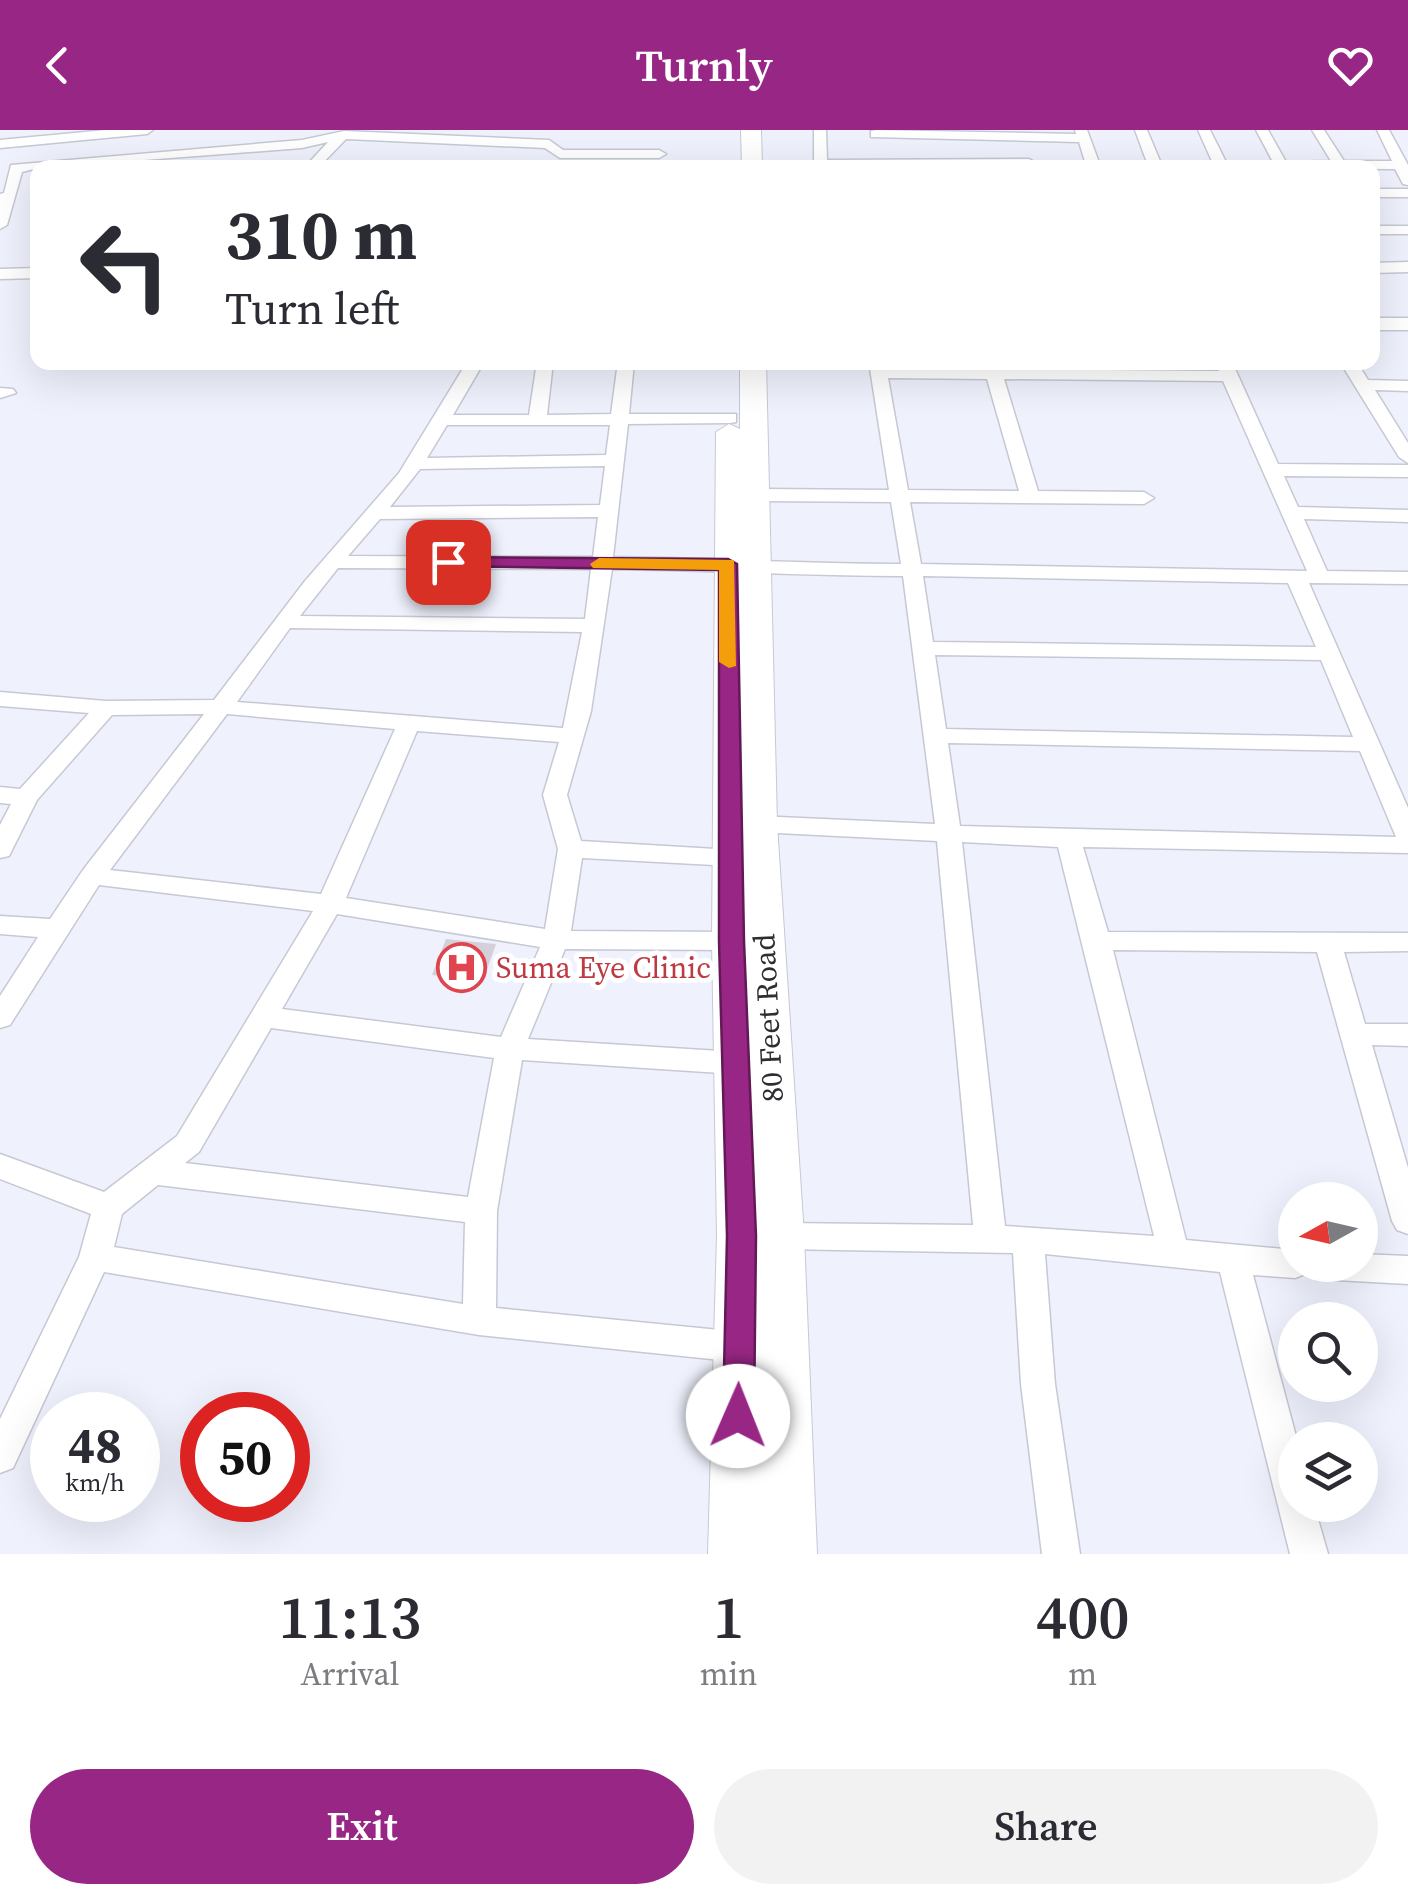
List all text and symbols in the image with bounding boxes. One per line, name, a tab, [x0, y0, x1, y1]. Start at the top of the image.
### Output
text: Turnly	[635, 34, 773, 96]
icon: back	[30, 38, 85, 93]
icon: heart	[1323, 38, 1378, 93]
text: 310 m	[225, 186, 417, 282]
icon: left	[60, 200, 190, 330]
text: Turn left	[225, 277, 399, 339]
pin	[406, 520, 491, 605]
icon: arrive	[421, 535, 476, 590]
street label: 80 Feet Road	[743, 933, 793, 1103]
hospital icon: Suma Eye Clinic	[435, 941, 487, 993]
place label: Suma Eye Clinic	[496, 947, 711, 988]
north arrow	[1278, 1182, 1378, 1282]
map controls	[1278, 1182, 1378, 1522]
button: search	[1278, 1302, 1378, 1402]
position arrow	[686, 1364, 790, 1468]
speed limit sign: 50	[180, 1392, 310, 1522]
text: 48	[68, 1410, 122, 1479]
button: layers	[1278, 1422, 1378, 1522]
text: km/h	[65, 1465, 125, 1499]
text: 11:13	[278, 1576, 421, 1658]
text: 1	[713, 1576, 744, 1658]
text: 400	[1036, 1576, 1130, 1658]
text: Arrival	[300, 1652, 399, 1696]
text: min	[700, 1652, 757, 1696]
text: m	[1068, 1652, 1097, 1696]
button: Exit	[30, 1769, 694, 1884]
button: Share	[714, 1769, 1378, 1884]

